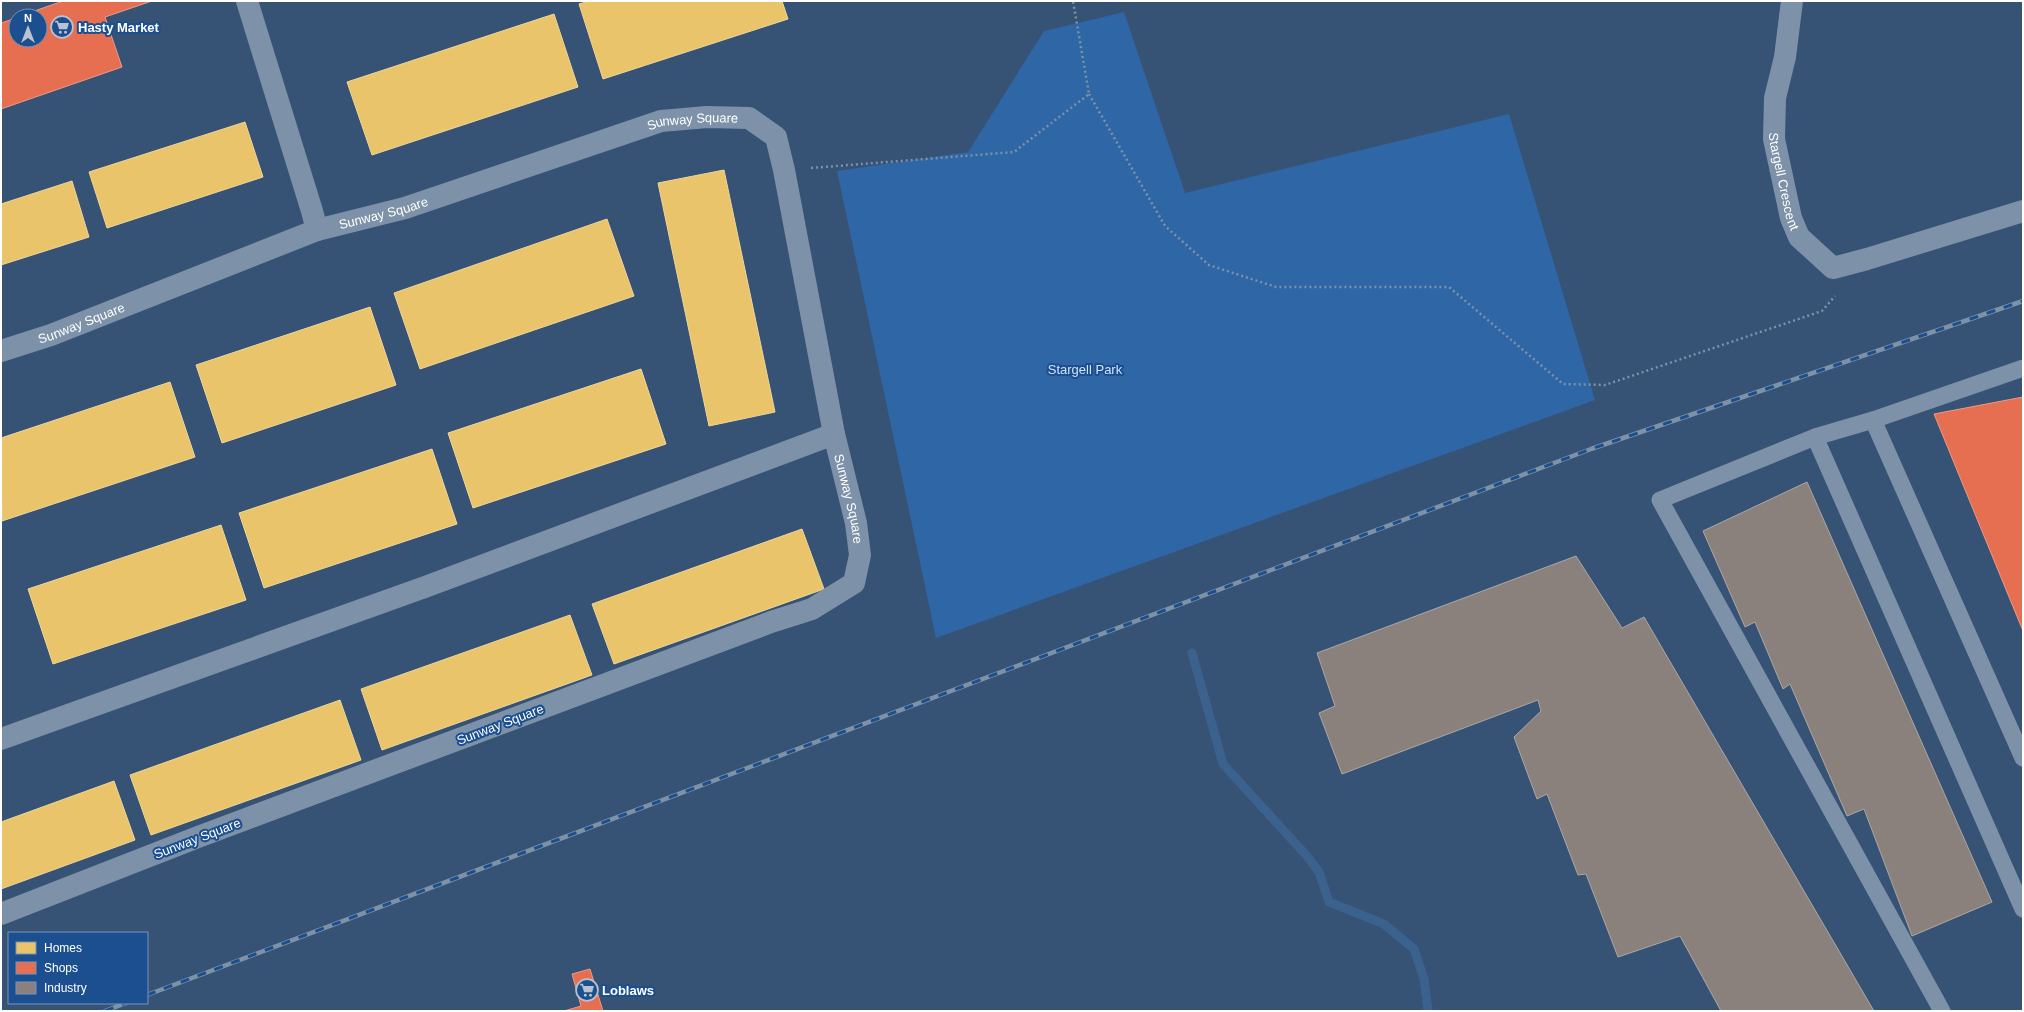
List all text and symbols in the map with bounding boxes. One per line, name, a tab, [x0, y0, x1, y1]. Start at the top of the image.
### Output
north arrow	[8, 8, 48, 48]
text: N	[24, 12, 32, 24]
supermarket icon: Hasty Market	[49, 14, 75, 40]
place label: Hasty Market	[78, 20, 160, 35]
street label: Sunway Square	[645, 110, 738, 133]
street label: Stargell Crescent	[1766, 132, 1802, 233]
street label: Sunway Square	[337, 194, 430, 232]
street label: Sunway Square	[36, 300, 127, 347]
park label: Stargell Park	[1048, 362, 1123, 377]
street label: Sunway Square	[831, 452, 866, 545]
street label: Sunway Square	[455, 701, 546, 748]
street label: Sunway Square	[152, 815, 243, 862]
legend	[8, 932, 148, 1004]
text: Homes	[44, 941, 82, 955]
text: Shops	[44, 961, 78, 975]
supermarket icon: Loblaws	[574, 977, 600, 1003]
text: Industry	[44, 981, 87, 995]
place label: Loblaws	[602, 983, 654, 998]

